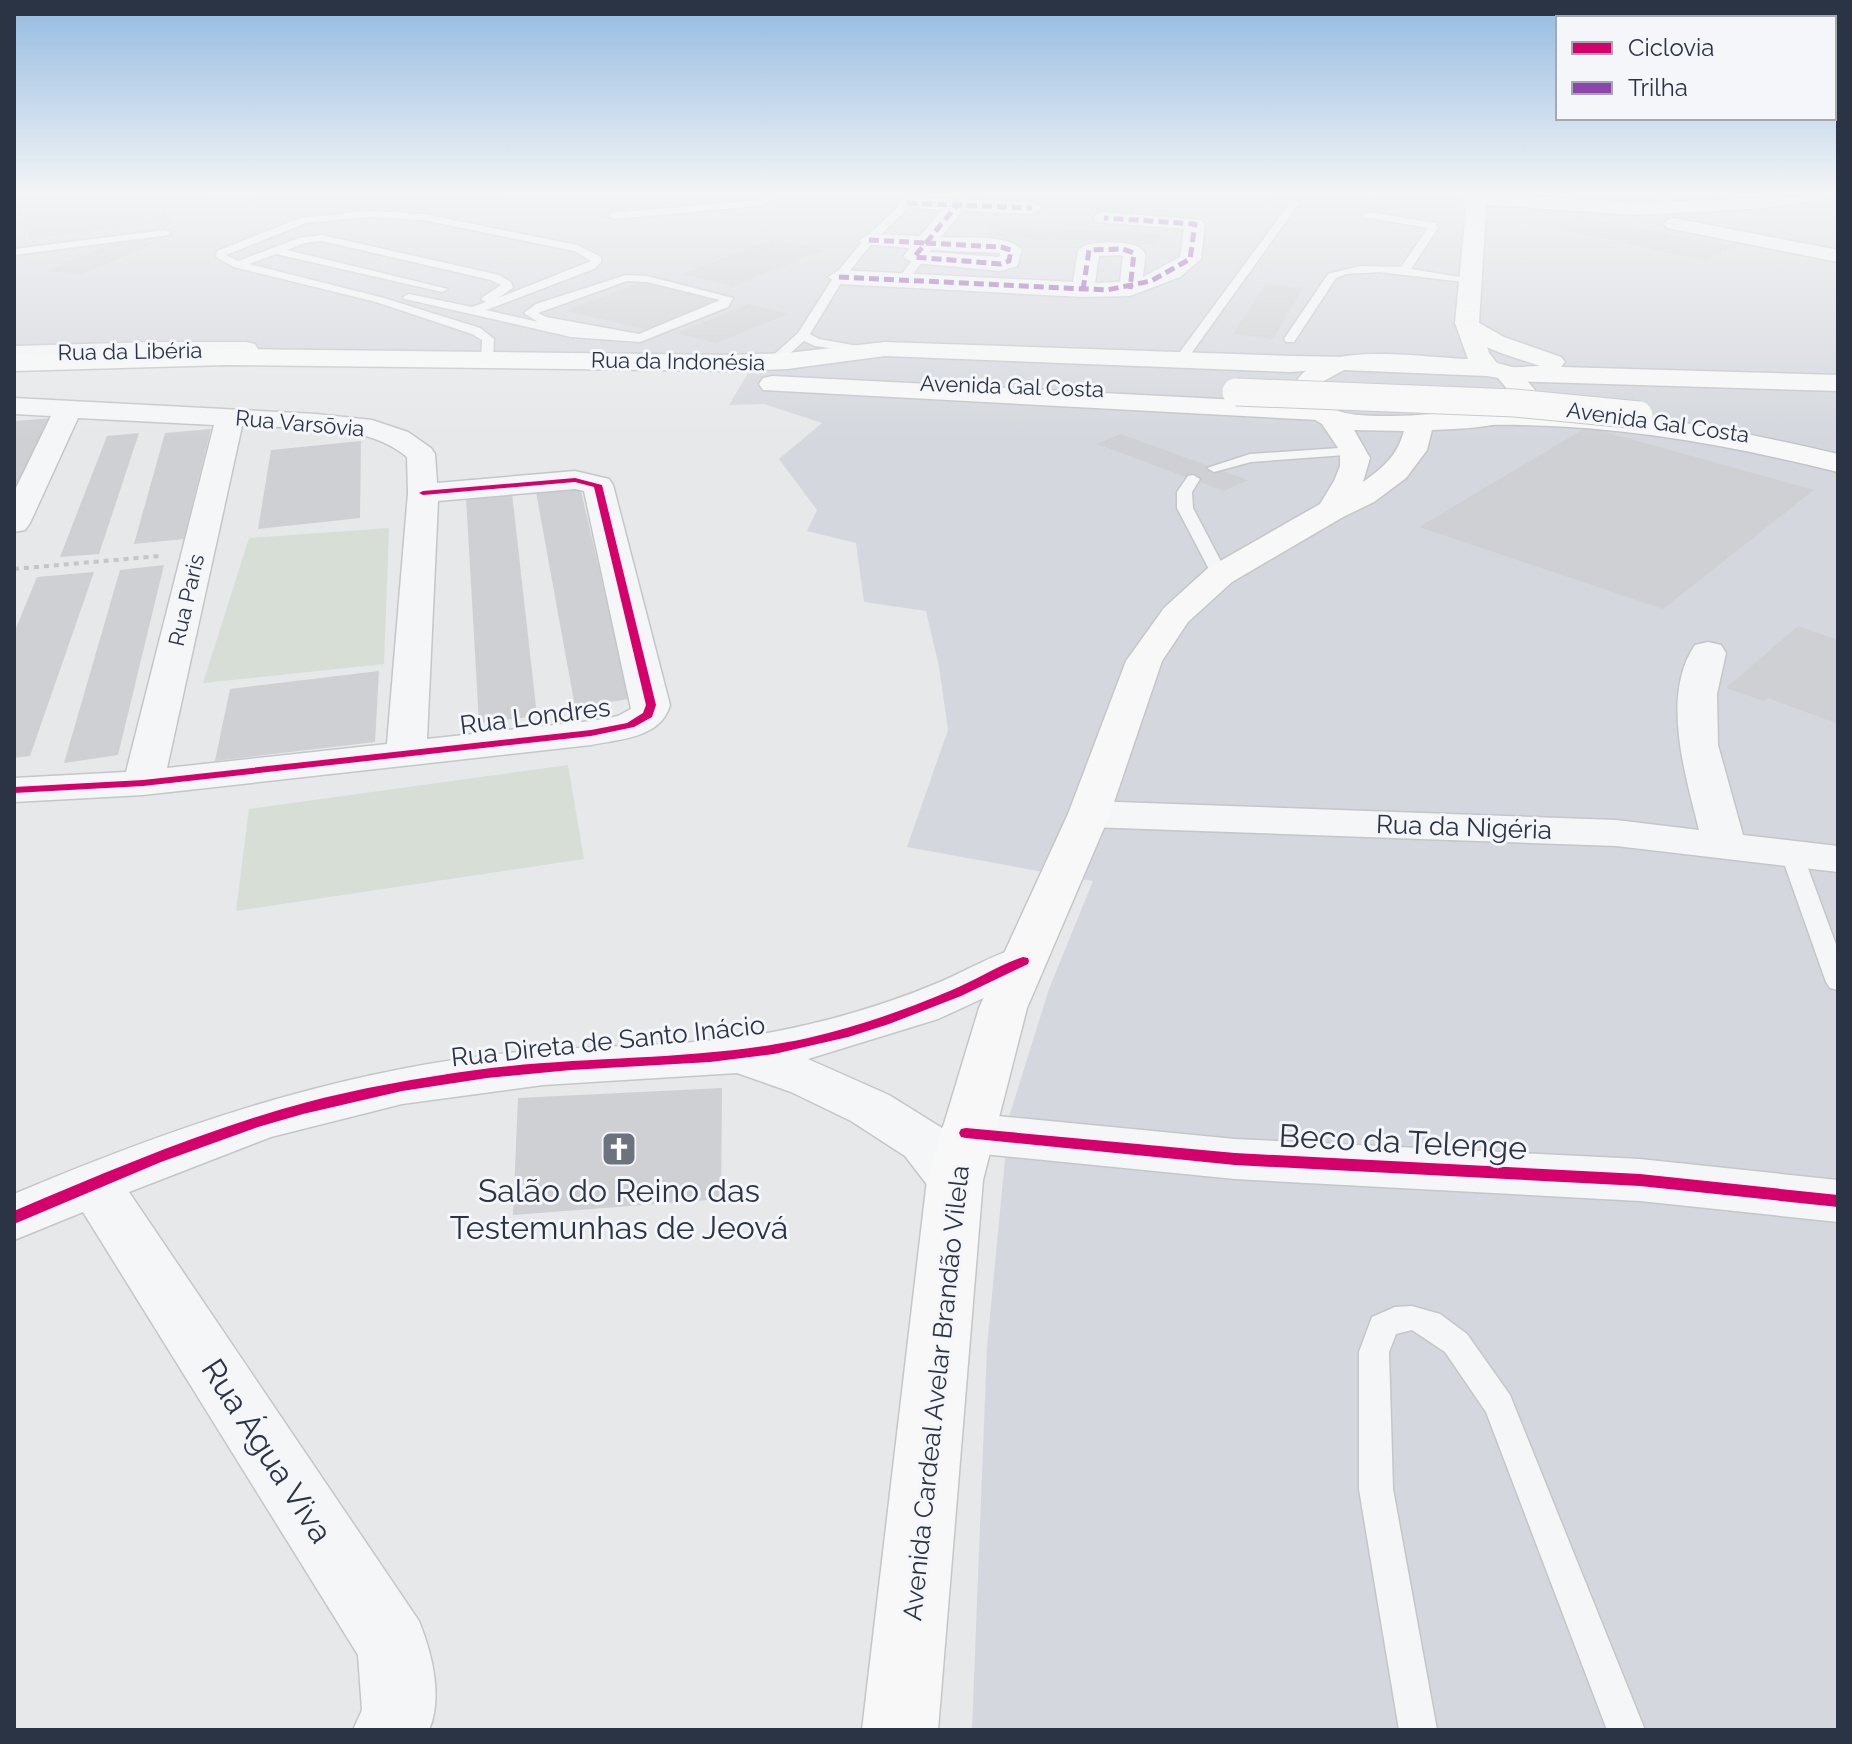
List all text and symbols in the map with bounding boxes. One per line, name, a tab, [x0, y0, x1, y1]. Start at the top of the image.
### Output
legend	[1556, 16, 1836, 120]
text: Ciclovia	[1628, 33, 1714, 62]
text: Trilha	[1628, 73, 1688, 102]
street label: Rua da Libéria	[57, 337, 203, 365]
street label: Rua da Indonésia	[591, 346, 765, 376]
street label: Avenida Gal Costa	[920, 370, 1104, 402]
street label: Avenida Gal Costa	[1565, 396, 1751, 448]
street label: Rua Varsōvia	[234, 404, 366, 442]
street label: Rua Paris	[163, 551, 209, 649]
street label: Rua Londres	[458, 692, 612, 740]
street label: Rua da Nigéria	[1376, 809, 1552, 845]
street label: Rua Direta de Santo Inácio	[450, 1010, 766, 1072]
street label: Beco da Telenge	[1278, 1117, 1528, 1166]
church icon: Salão do Reino das Testemunhas de Jeová	[600, 1130, 638, 1168]
street label: Avenida Cardeal Avelar Brandão Vilela	[897, 1164, 975, 1622]
place label: Salão do Reino das Testemunhas de Jeová	[450, 1172, 788, 1246]
street label: Rua Água Viva	[194, 1352, 341, 1549]

